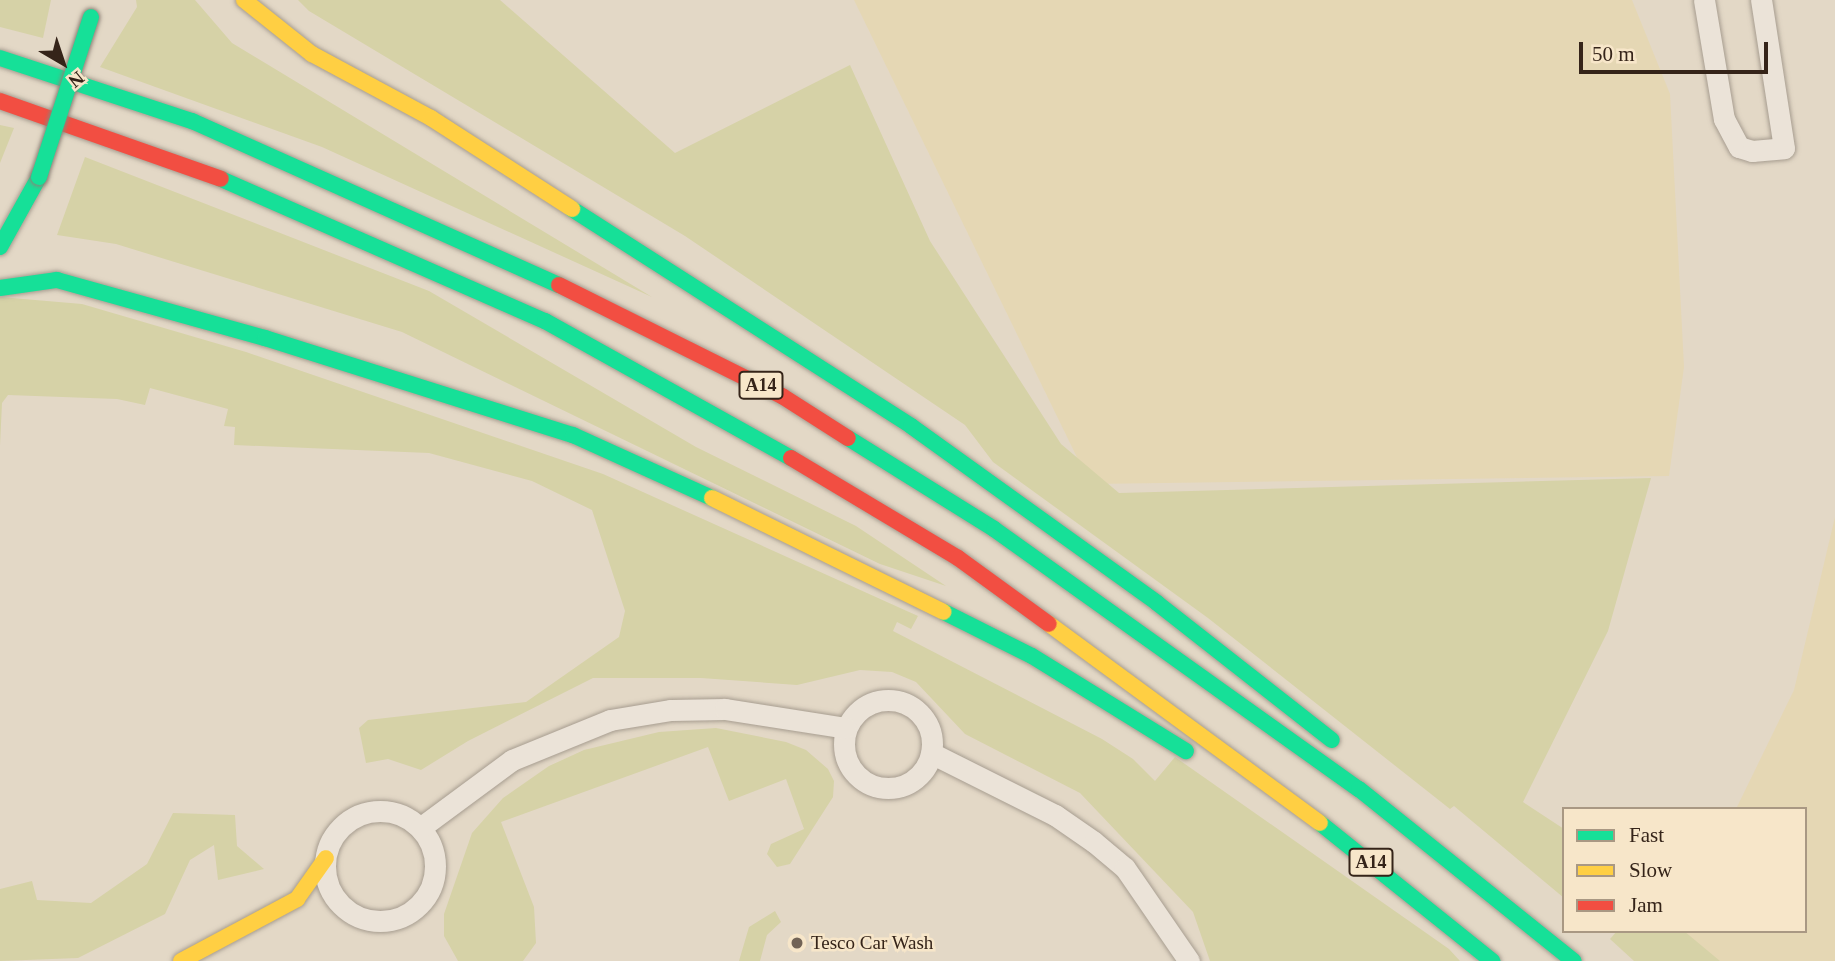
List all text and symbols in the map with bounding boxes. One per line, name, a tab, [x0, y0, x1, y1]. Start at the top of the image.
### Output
north arrow	[28, 28, 98, 98]
scale bar	[1583, 28, 1772, 72]
text: 50 m	[1592, 42, 1635, 66]
text: N	[65, 67, 88, 92]
road number: A14	[738, 370, 784, 400]
legend	[1562, 807, 1807, 933]
text: Fast	[1629, 823, 1664, 847]
road number: A14	[1348, 848, 1394, 876]
text: Slow	[1629, 858, 1672, 882]
text: Jam	[1629, 893, 1663, 917]
place label: Tesco Car Wash	[811, 932, 934, 954]
marker: Tesco Car Wash	[789, 935, 805, 951]

